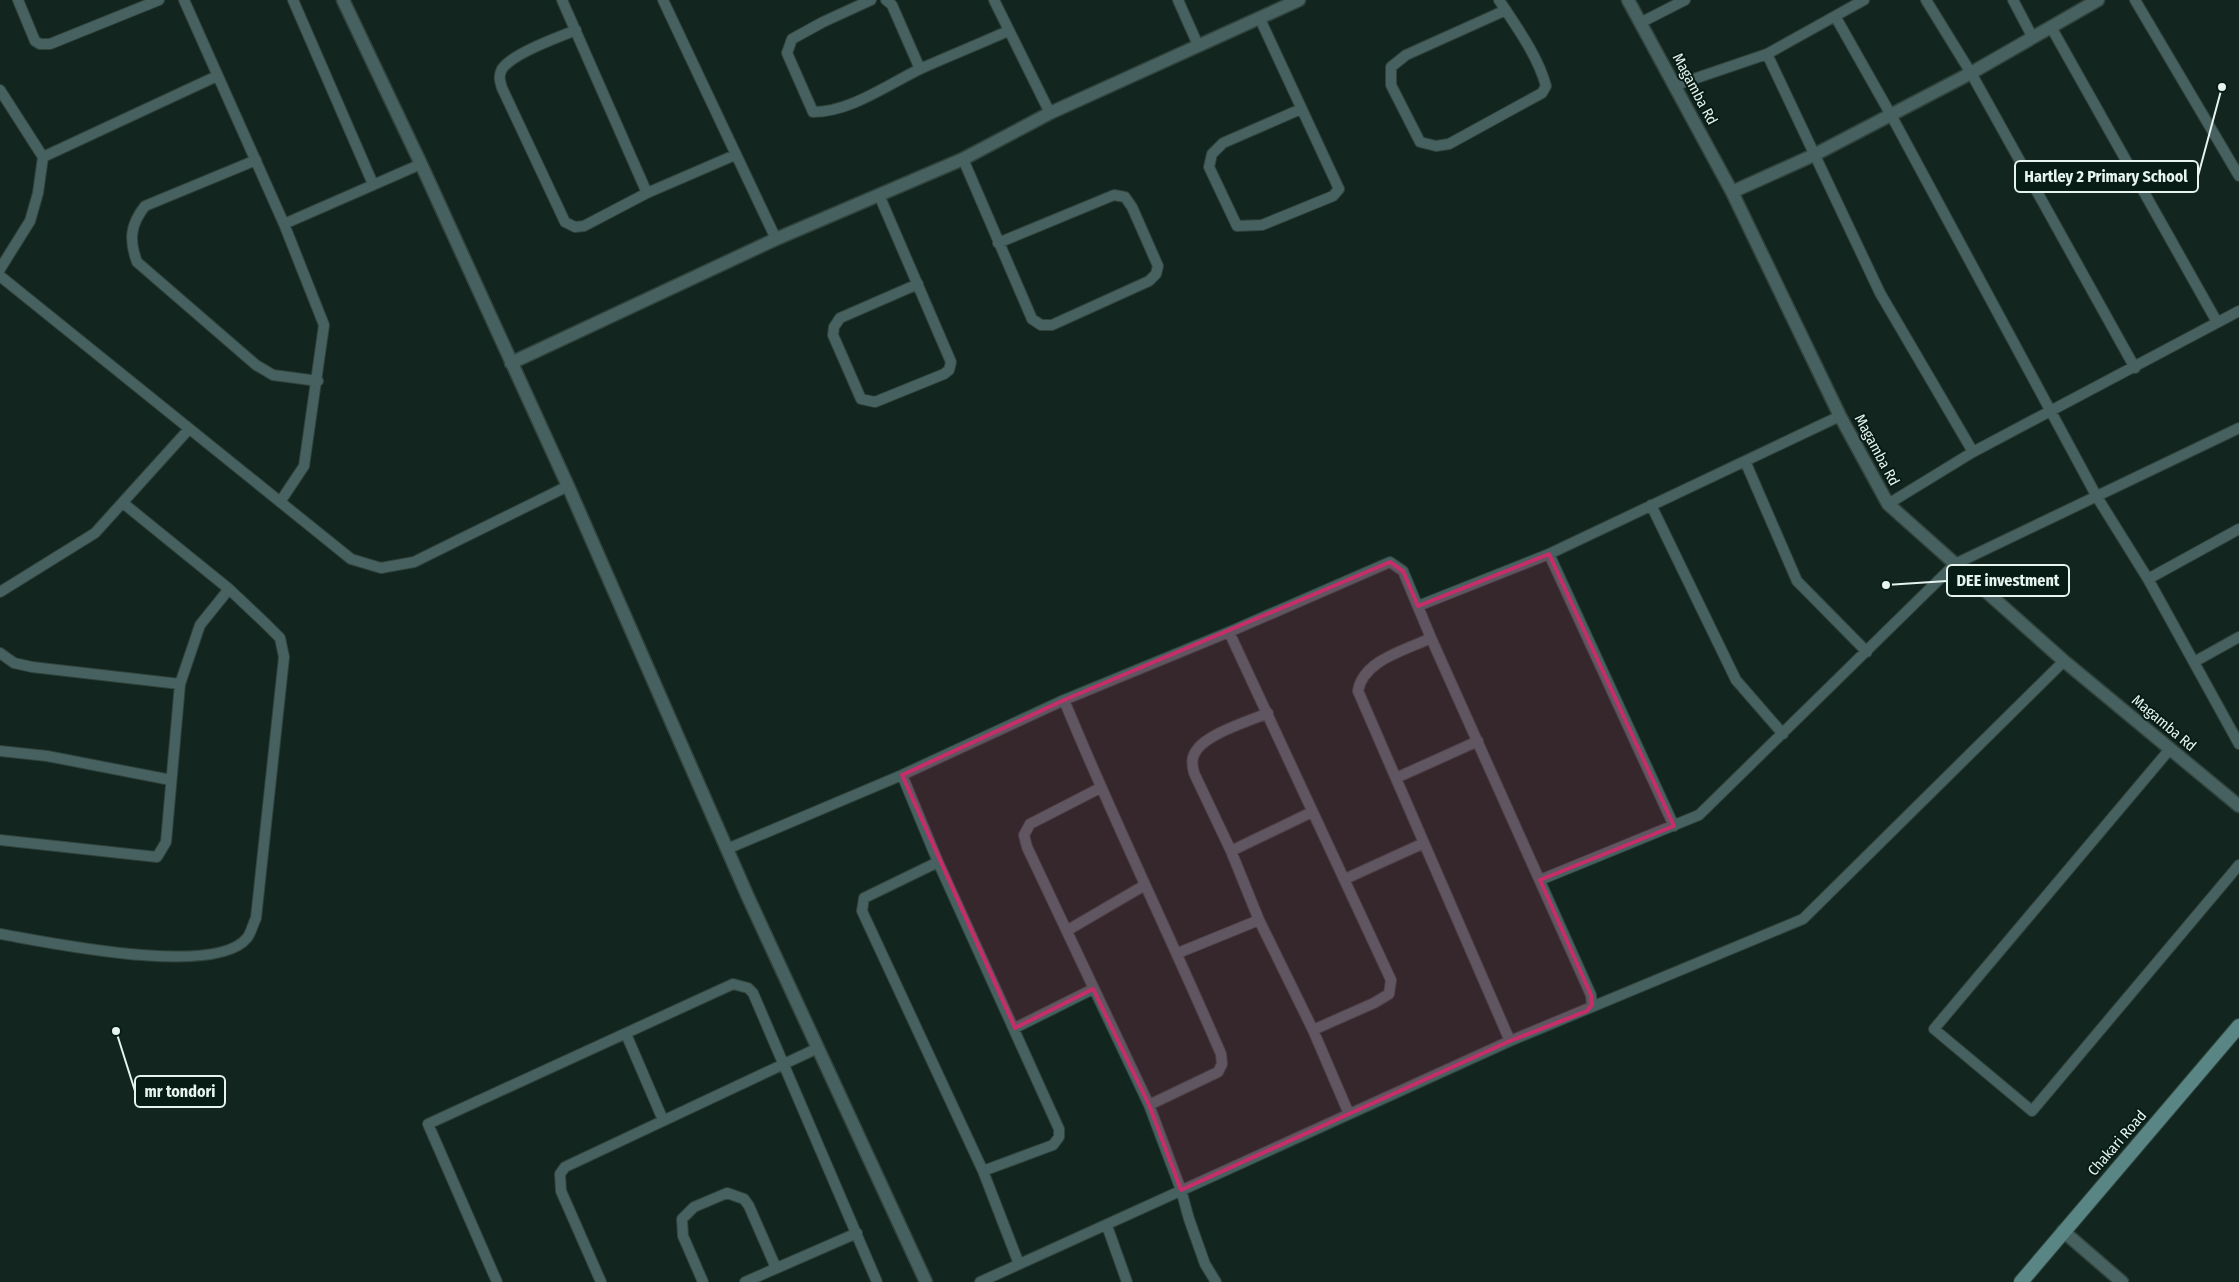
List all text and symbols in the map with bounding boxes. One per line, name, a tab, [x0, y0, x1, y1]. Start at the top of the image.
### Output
street label: Magamba Rd	[1669, 50, 1721, 128]
callout: Hartley 2 Primary School	[2015, 161, 2198, 192]
text: Hartley 2 Primary School	[2024, 167, 2188, 186]
street label: Magamba Rd	[1851, 411, 1903, 489]
callout: DEE investment	[1947, 565, 2069, 596]
text: DEE investment	[1957, 571, 2060, 590]
street label: Magamba Rd	[2128, 691, 2200, 755]
callout: mr tondori	[135, 1076, 225, 1107]
text: mr tondori	[145, 1082, 215, 1101]
street label: Chakari Road	[2084, 1107, 2150, 1179]

